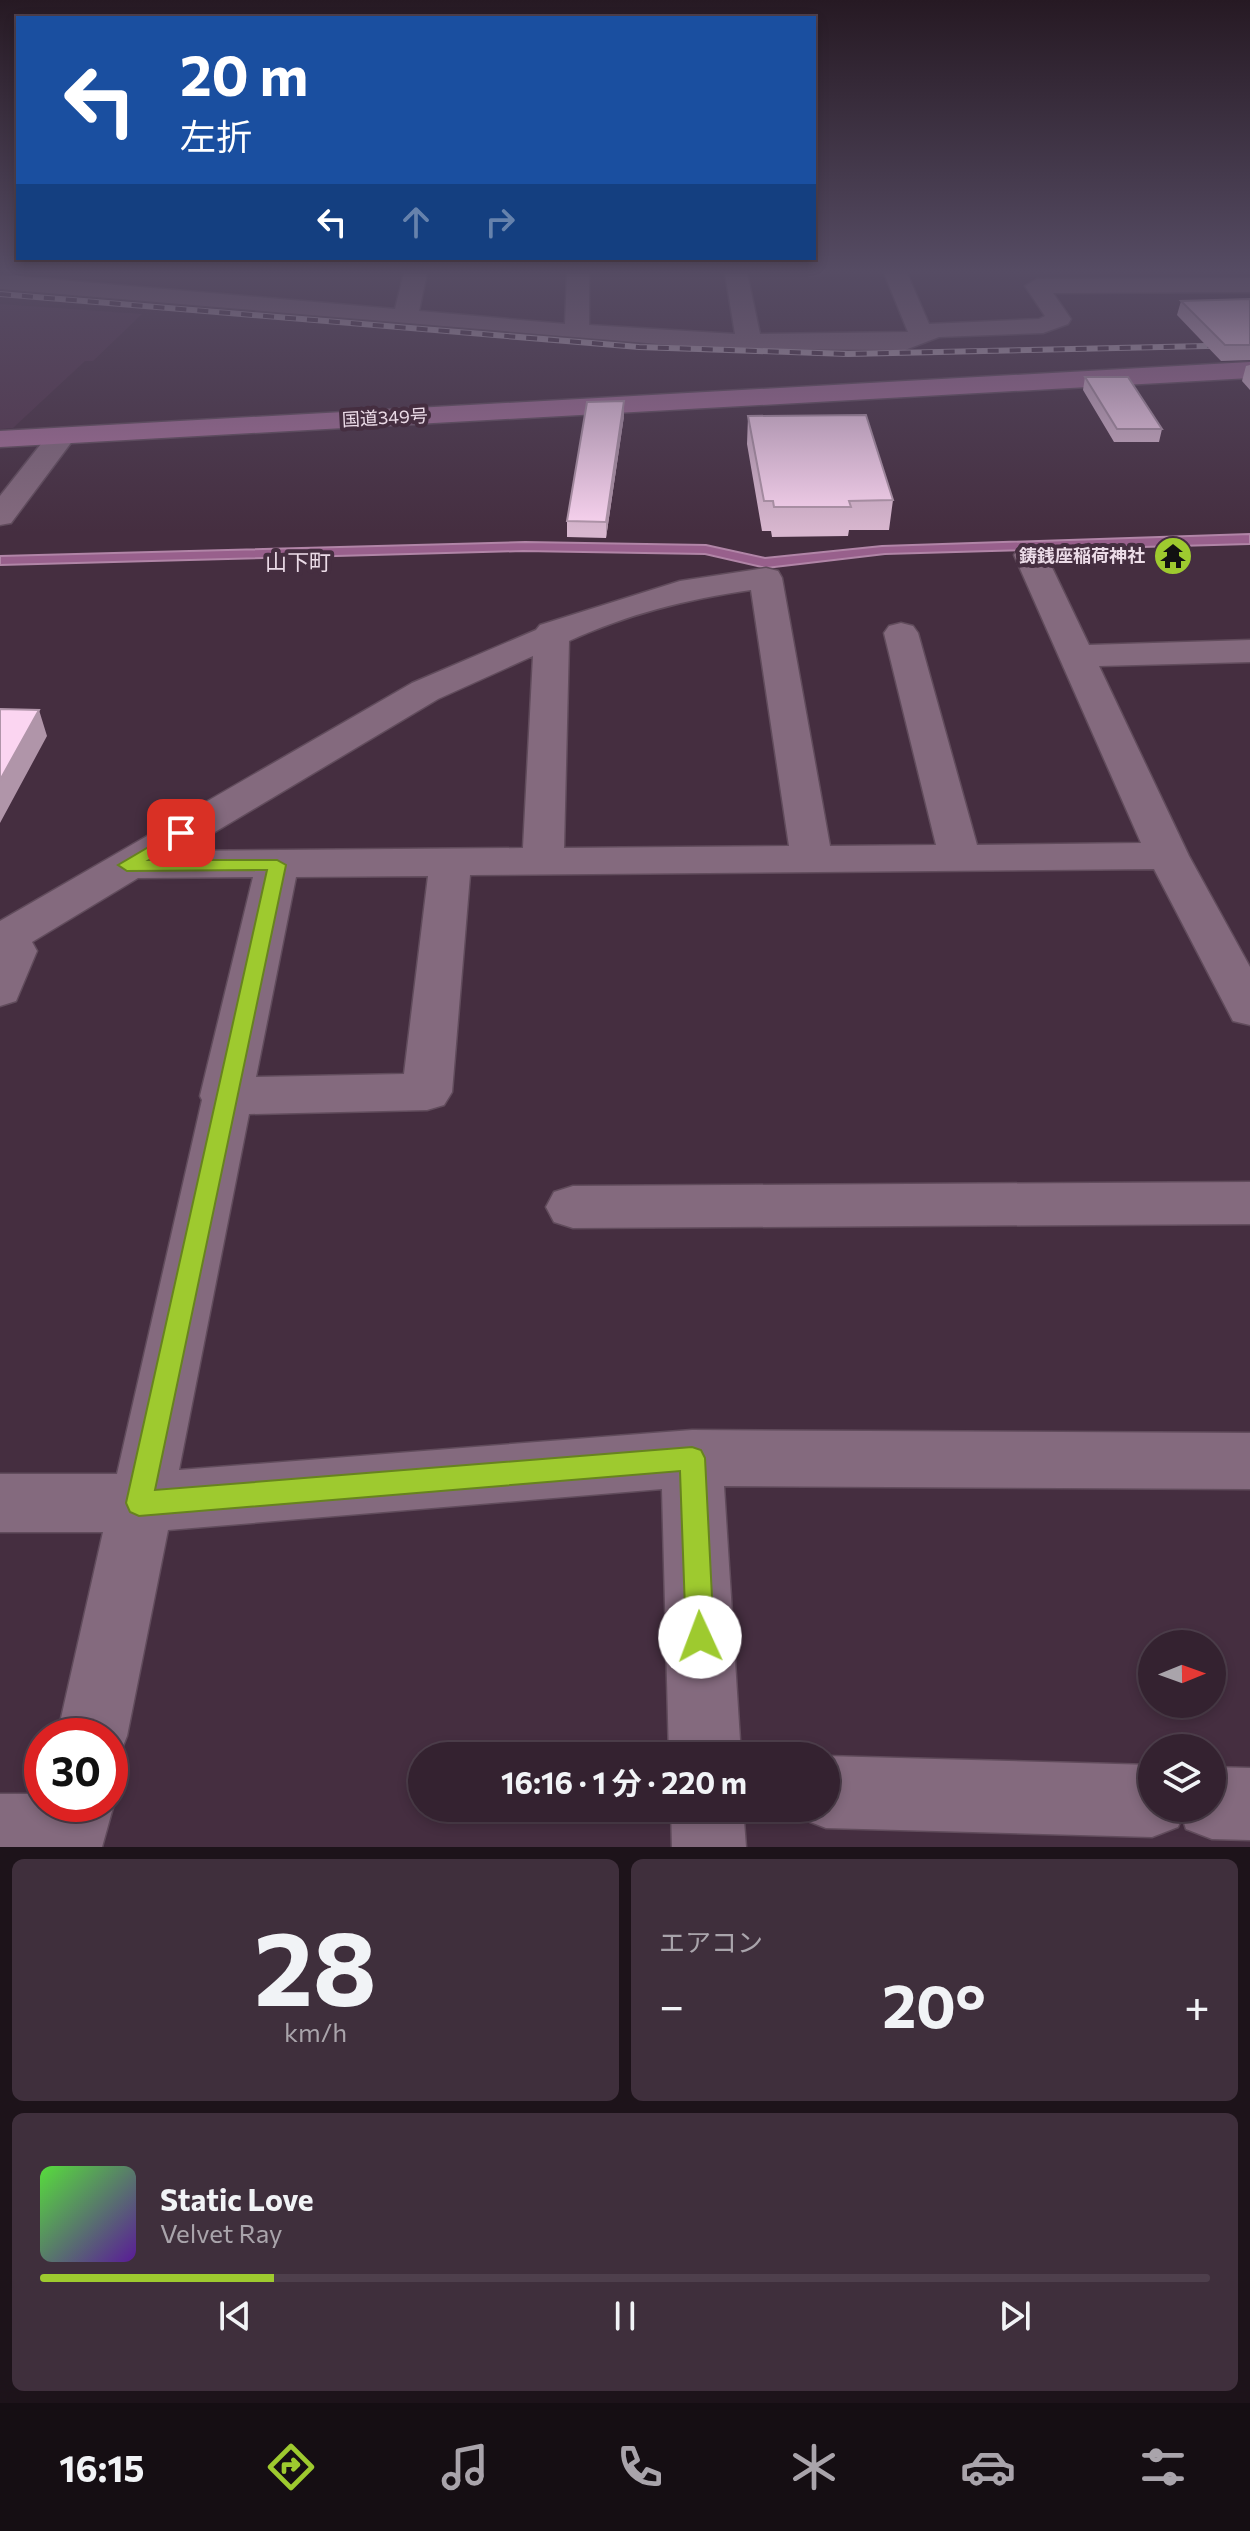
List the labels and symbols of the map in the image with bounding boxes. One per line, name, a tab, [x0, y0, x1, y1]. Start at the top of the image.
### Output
street label: 国道349号	[341, 404, 428, 430]
temple icon: 鋳銭座稲荷神社	[1152, 535, 1194, 577]
place label: 鋳銭座稲荷神社	[1019, 544, 1145, 566]
district label: 山下町	[265, 548, 331, 575]
pin	[147, 799, 215, 867]
position arrow	[658, 1595, 742, 1679]
north arrow	[1138, 1630, 1226, 1718]
speed limit sign: 30	[24, 1718, 128, 1822]

